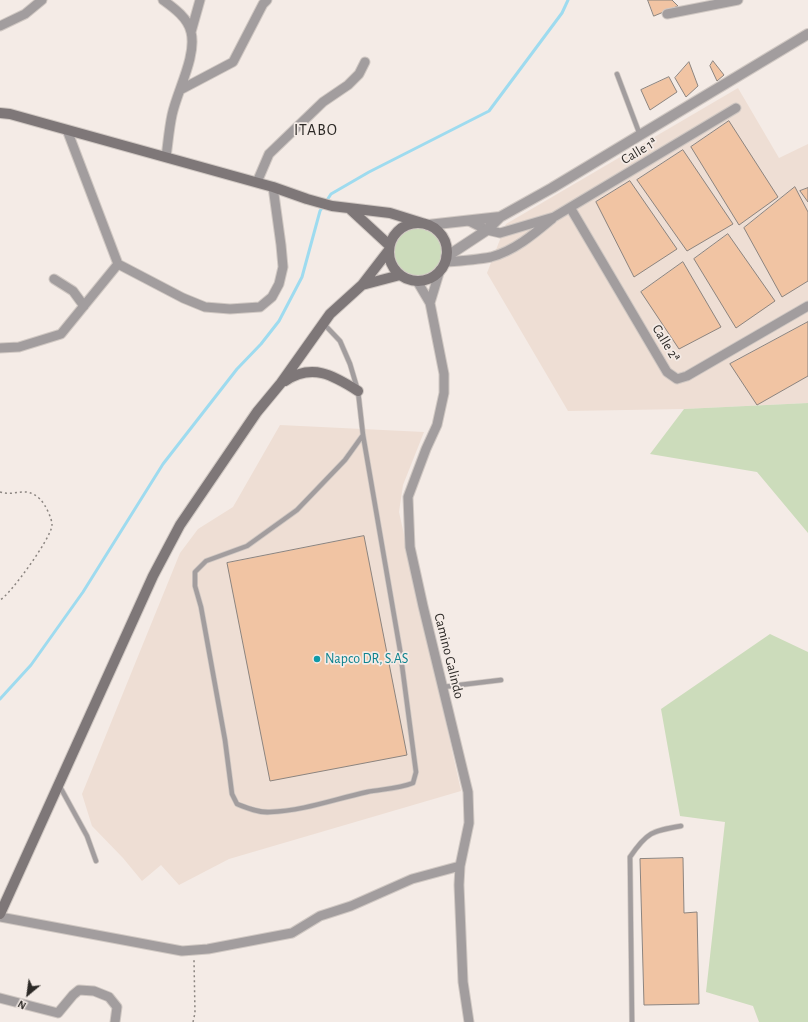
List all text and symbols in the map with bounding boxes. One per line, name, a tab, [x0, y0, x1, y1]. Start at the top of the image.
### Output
district label: ITABO	[294, 120, 338, 140]
street label: Calle 1ª	[618, 134, 660, 168]
street label: Calle 2ª	[648, 321, 684, 365]
street label: Camino Galindo	[430, 612, 468, 700]
place label: Napco DR, S.AS	[325, 651, 408, 667]
marker: Napco DR, S.AS	[312, 654, 322, 664]
north arrow	[8, 974, 48, 1014]
text: N	[16, 998, 28, 1012]

